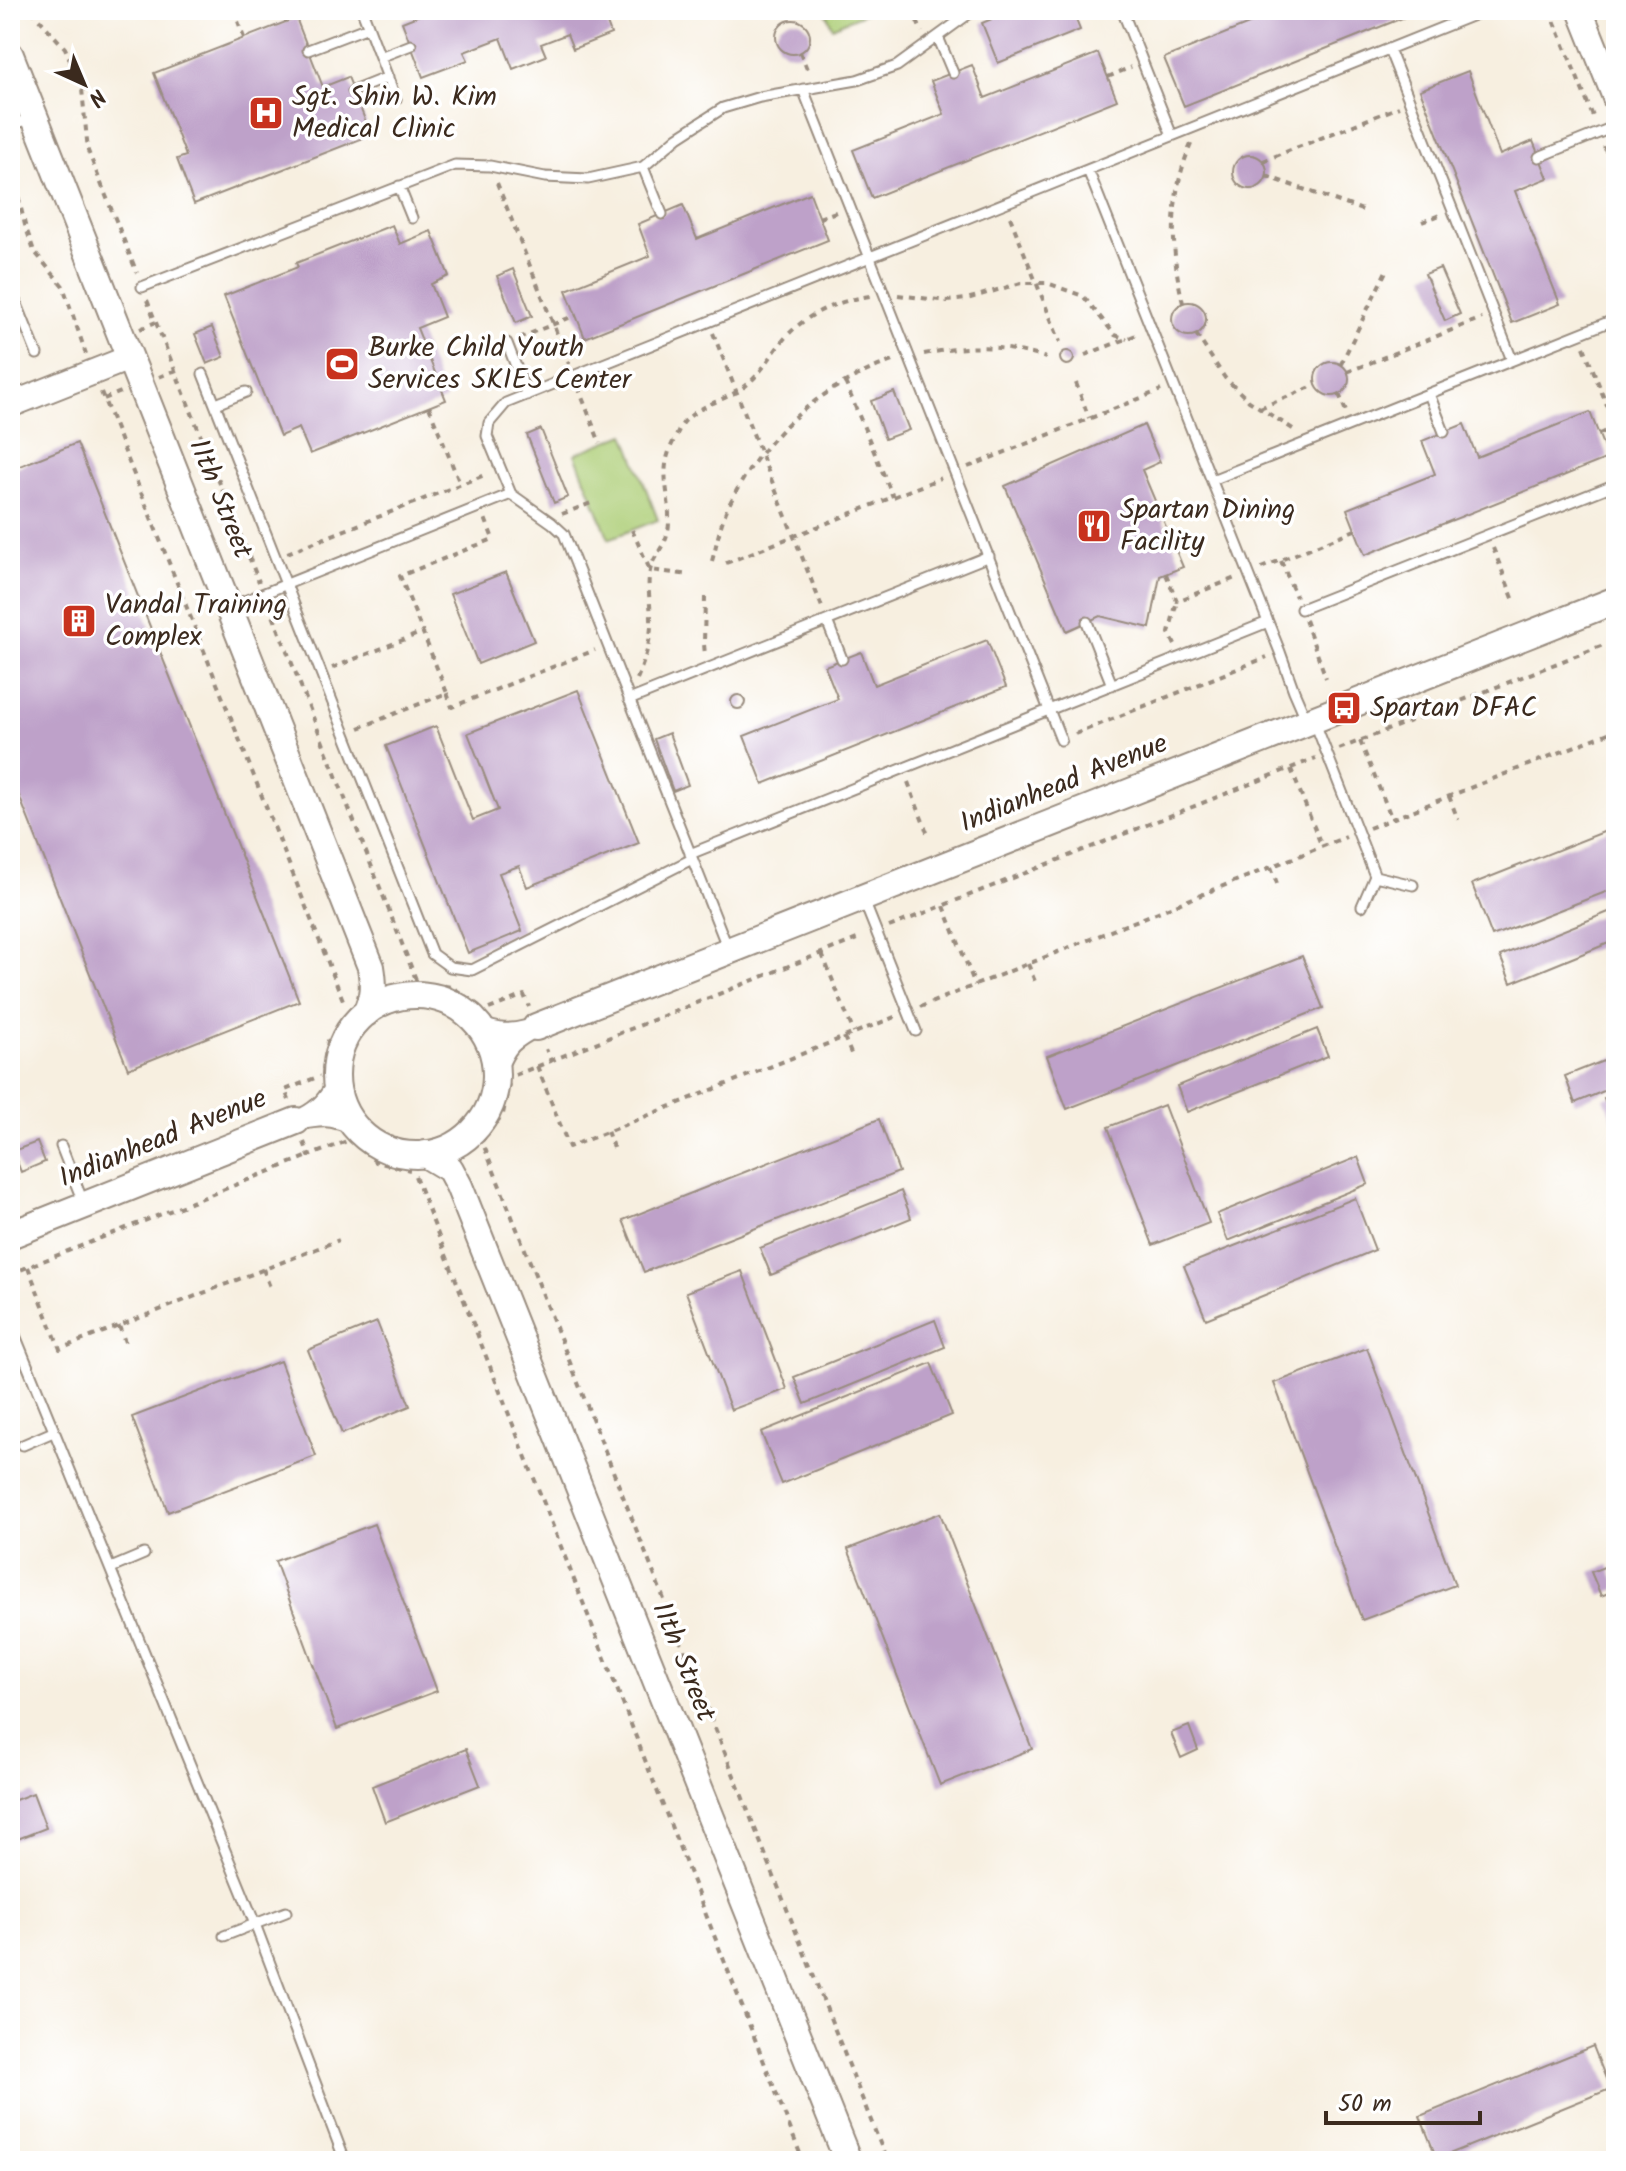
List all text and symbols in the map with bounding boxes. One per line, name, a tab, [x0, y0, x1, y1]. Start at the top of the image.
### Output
north arrow	[44, 44, 124, 124]
place label: Sgt. Shin W. Kim Medical Clinic	[292, 75, 497, 152]
text: N	[79, 79, 113, 114]
hospital icon: Sgt. Shin W. Kim Medical Clinic	[247, 94, 285, 132]
place label: Burke Child Youth Services SKIES Center	[368, 326, 633, 403]
sports icon: Burke Child Youth Services SKIES Center	[323, 345, 361, 383]
street label: 11th Street	[176, 432, 265, 567]
place label: Spartan Dining Facility	[1120, 488, 1295, 565]
restaurant icon: Spartan Dining Facility	[1075, 507, 1113, 545]
place label: Vandal Training Complex	[105, 583, 287, 660]
building icon: Vandal Training Complex	[60, 602, 98, 640]
place label: Spartan DFAC	[1370, 686, 1537, 731]
bus stop icon: Spartan DFAC	[1325, 689, 1363, 727]
street label: Indianhead Avenue	[953, 722, 1175, 846]
street label: Indianhead Avenue	[52, 1077, 274, 1201]
street label: 11th Street	[639, 1595, 728, 1730]
scale bar	[1326, 2075, 1480, 2125]
text: 50 m	[1338, 2085, 1392, 2124]

